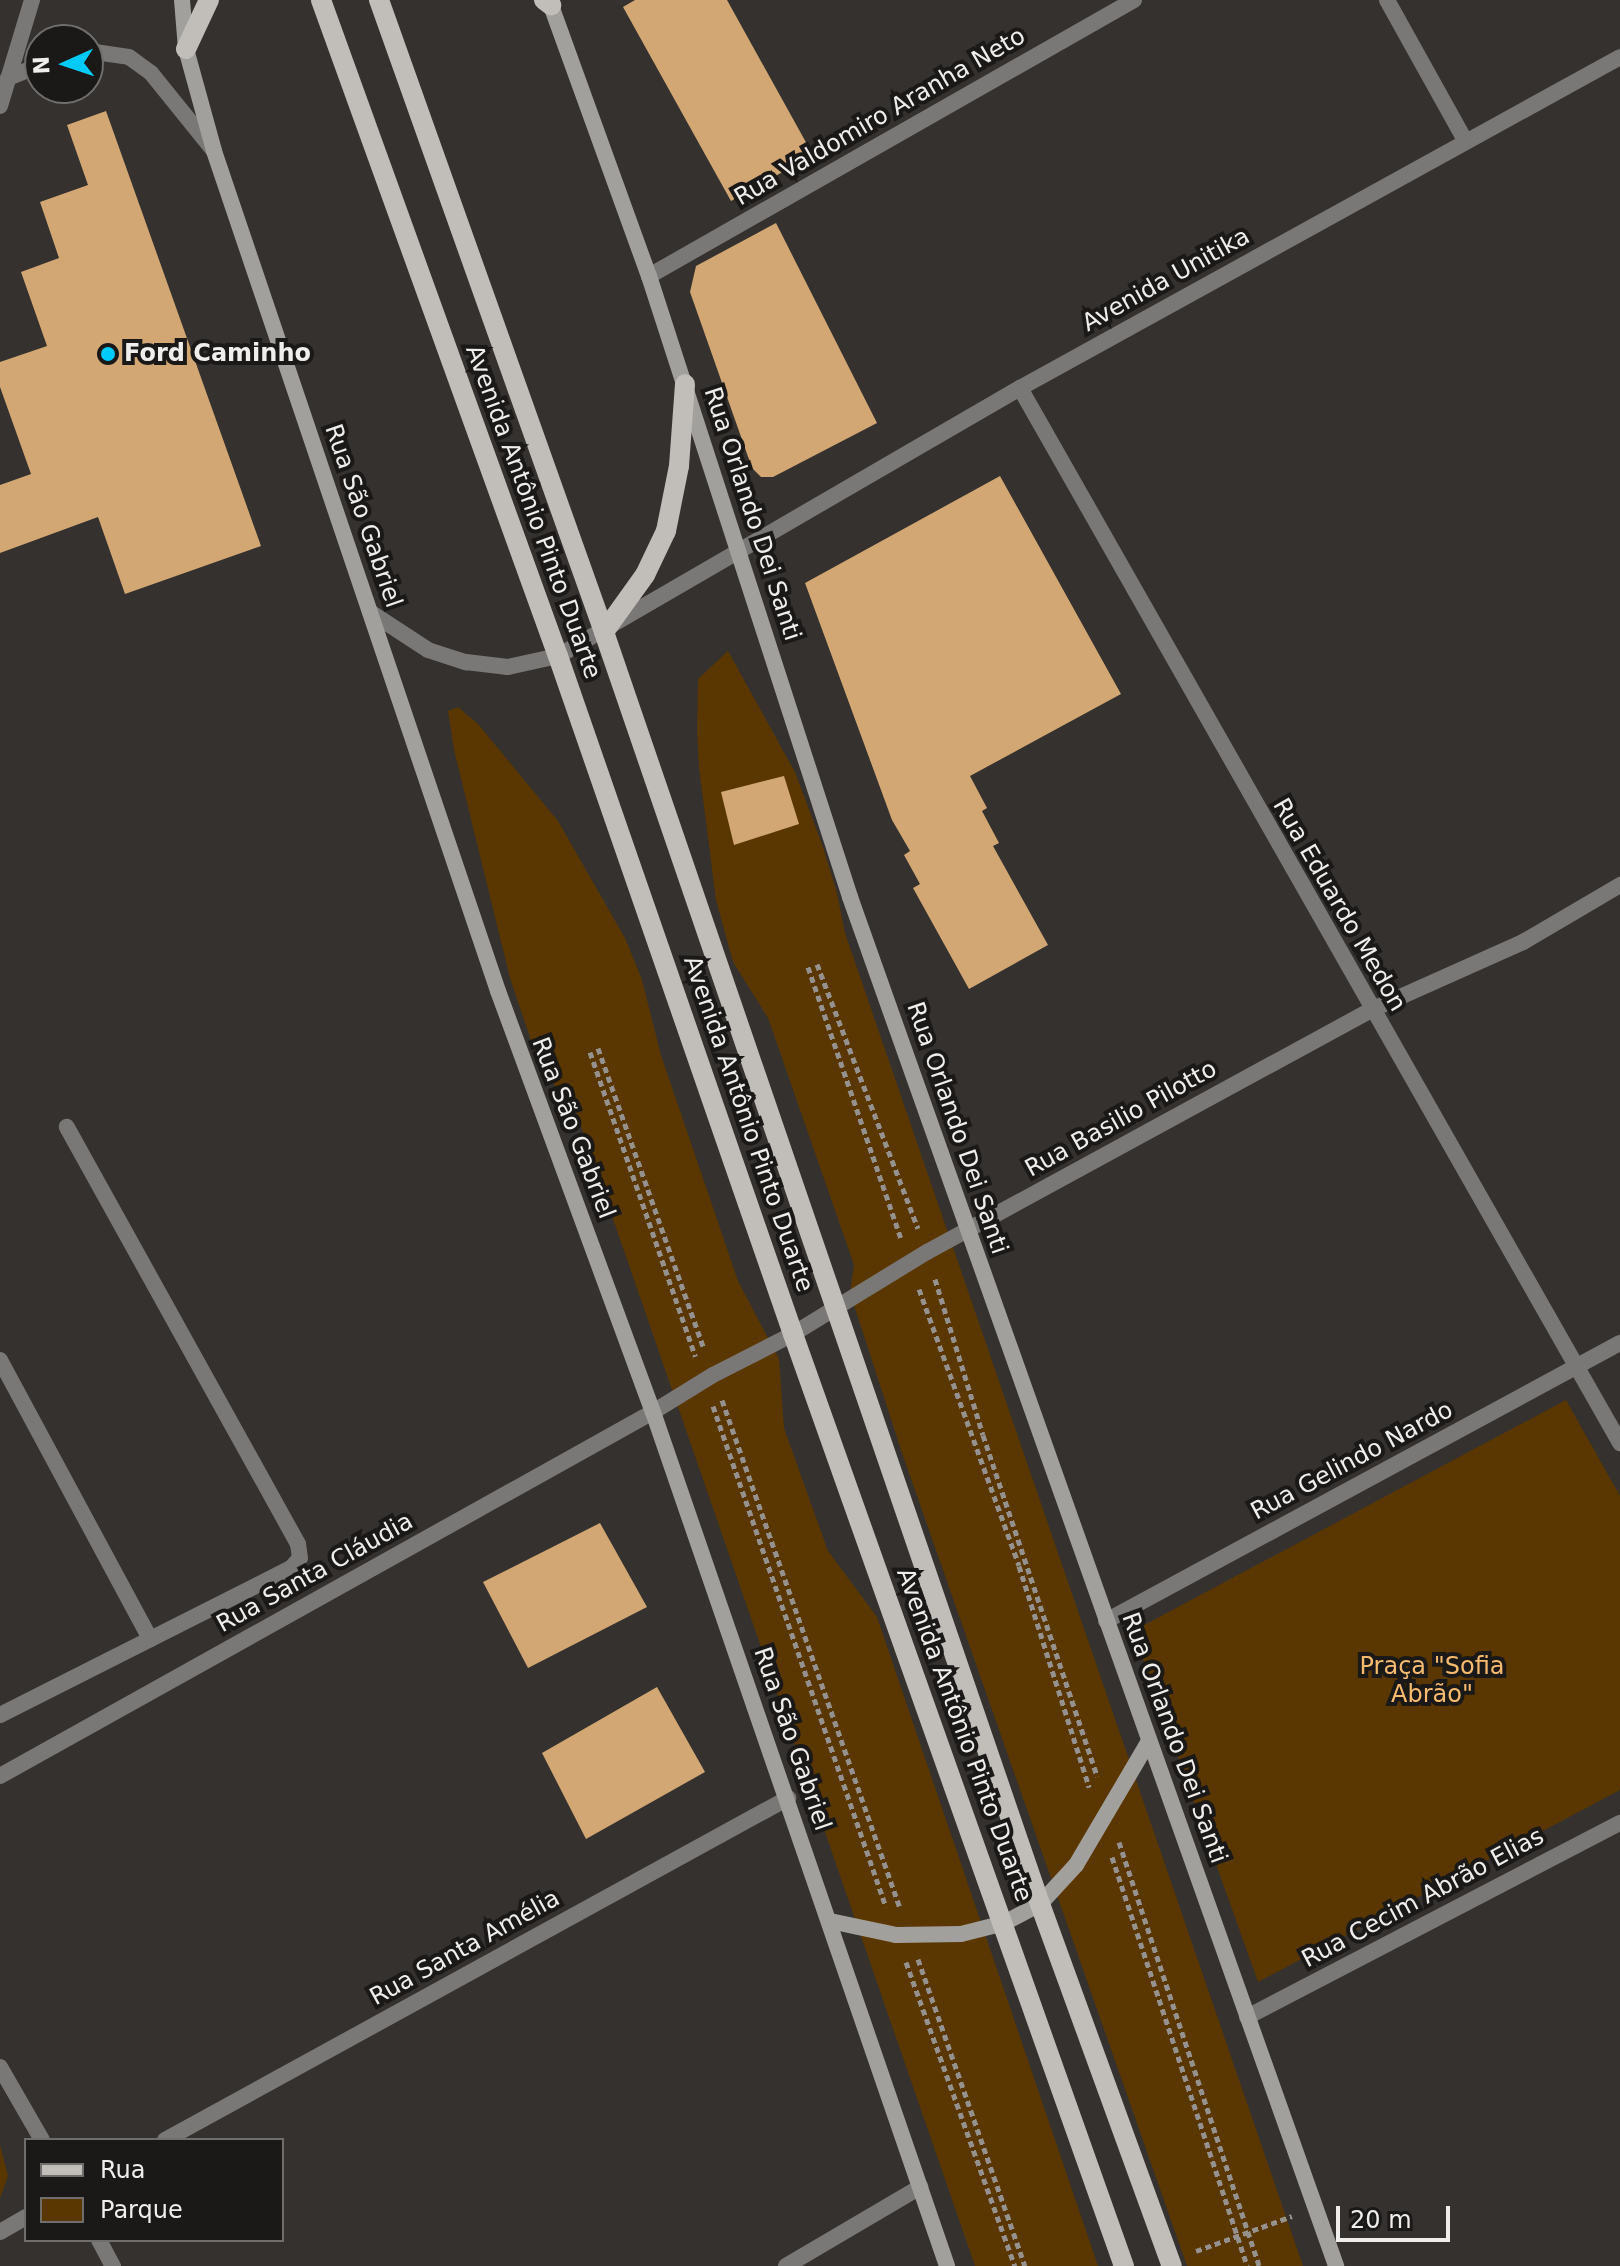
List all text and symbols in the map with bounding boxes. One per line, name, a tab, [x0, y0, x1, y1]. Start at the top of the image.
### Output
street label: Rua Valdomiro Aranha Neto	[729, 22, 1031, 212]
north arrow	[24, 24, 104, 104]
text: N	[29, 55, 54, 75]
street label: Avenida Unitika	[1077, 222, 1255, 338]
place label: Ford Caminho	[124, 340, 311, 368]
street label: Avenida Antônio Pinto Duarte	[459, 341, 607, 683]
marker: Ford Caminho	[99, 345, 117, 363]
street label: Rua Orlando Dei Santi	[697, 384, 807, 644]
street label: Rua São Gabriel	[318, 421, 408, 611]
street label: Rua Eduardo Medon	[1266, 793, 1412, 1017]
street label: Avenida Antônio Pinto Duarte	[677, 952, 819, 1296]
street label: Rua Orlando Dei Santi	[900, 998, 1014, 1258]
street label: Rua São Gabriel	[525, 1033, 621, 1223]
street label: Rua Basilio Pilotto	[1020, 1054, 1222, 1184]
street label: Rua Gelindo Nardo	[1246, 1396, 1458, 1526]
street label: Rua Santa Cláudia	[212, 1507, 418, 1639]
street label: Avenida Antônio Pinto Duarte	[890, 1564, 1038, 1906]
street label: Rua Orlando Dei Santi	[1115, 1609, 1233, 1867]
street label: Rua São Gabriel	[747, 1644, 837, 1834]
park label: Praça "Sofia Abrão"	[1360, 1653, 1504, 1709]
street label: Rua Cecim Abrão Elias	[1297, 1822, 1549, 1974]
street label: Rua Santa Amélia	[365, 1884, 565, 2012]
legend	[24, 2138, 284, 2242]
text: Rua	[100, 2156, 146, 2184]
scale bar	[1340, 2190, 1454, 2240]
text: Parque	[100, 2196, 183, 2224]
text: 20 m	[1350, 2206, 1412, 2234]

